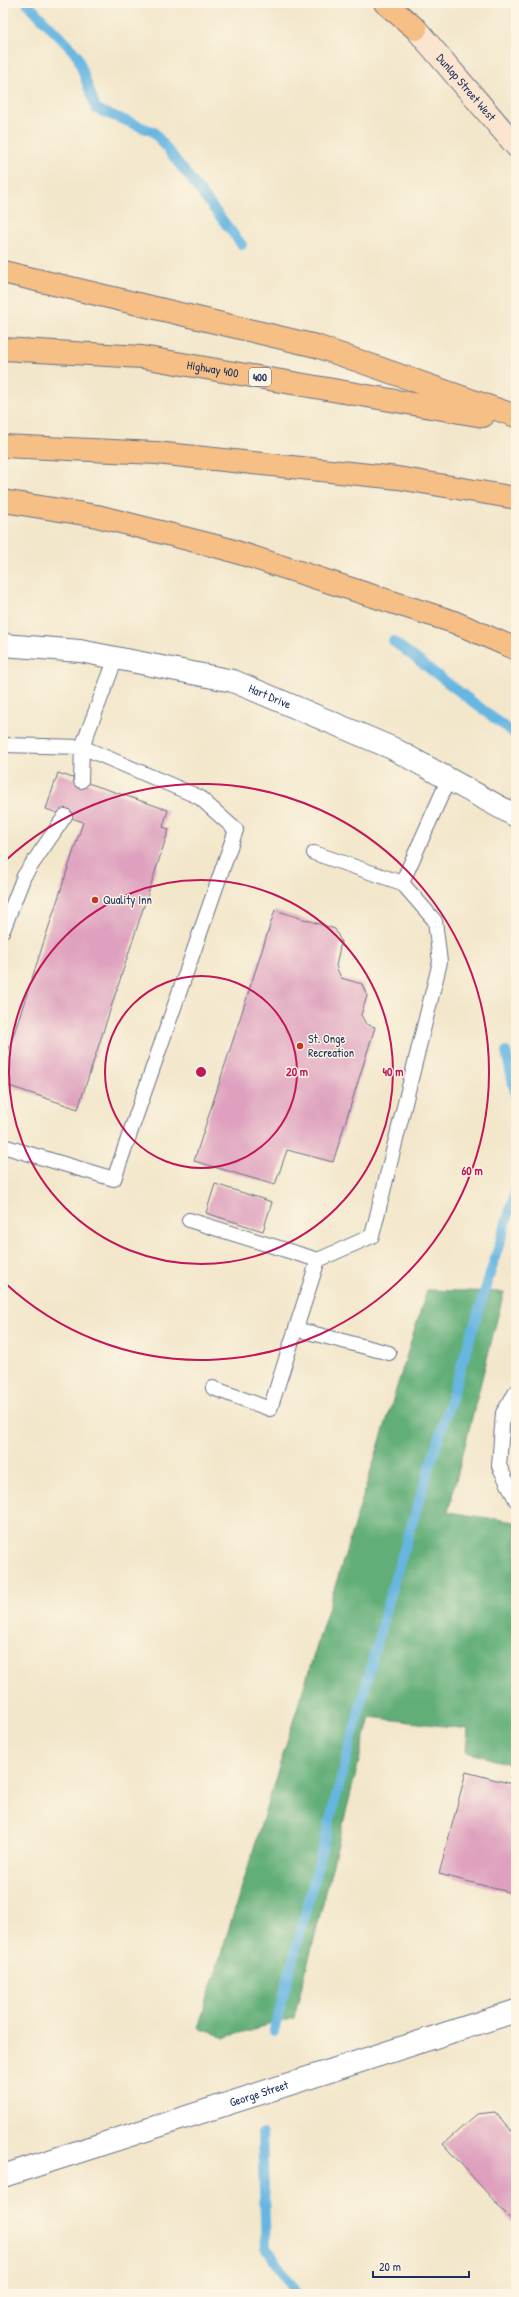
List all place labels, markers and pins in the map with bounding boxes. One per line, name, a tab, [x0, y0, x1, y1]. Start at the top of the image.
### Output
place label: Quality Inn	[103, 891, 152, 908]
marker: Quality Inn	[90, 895, 100, 905]
place label: St. Onge Recreation	[308, 1030, 354, 1061]
marker: St. Onge Recreation	[295, 1041, 305, 1051]
centre of rings	[194, 1065, 208, 1079]

